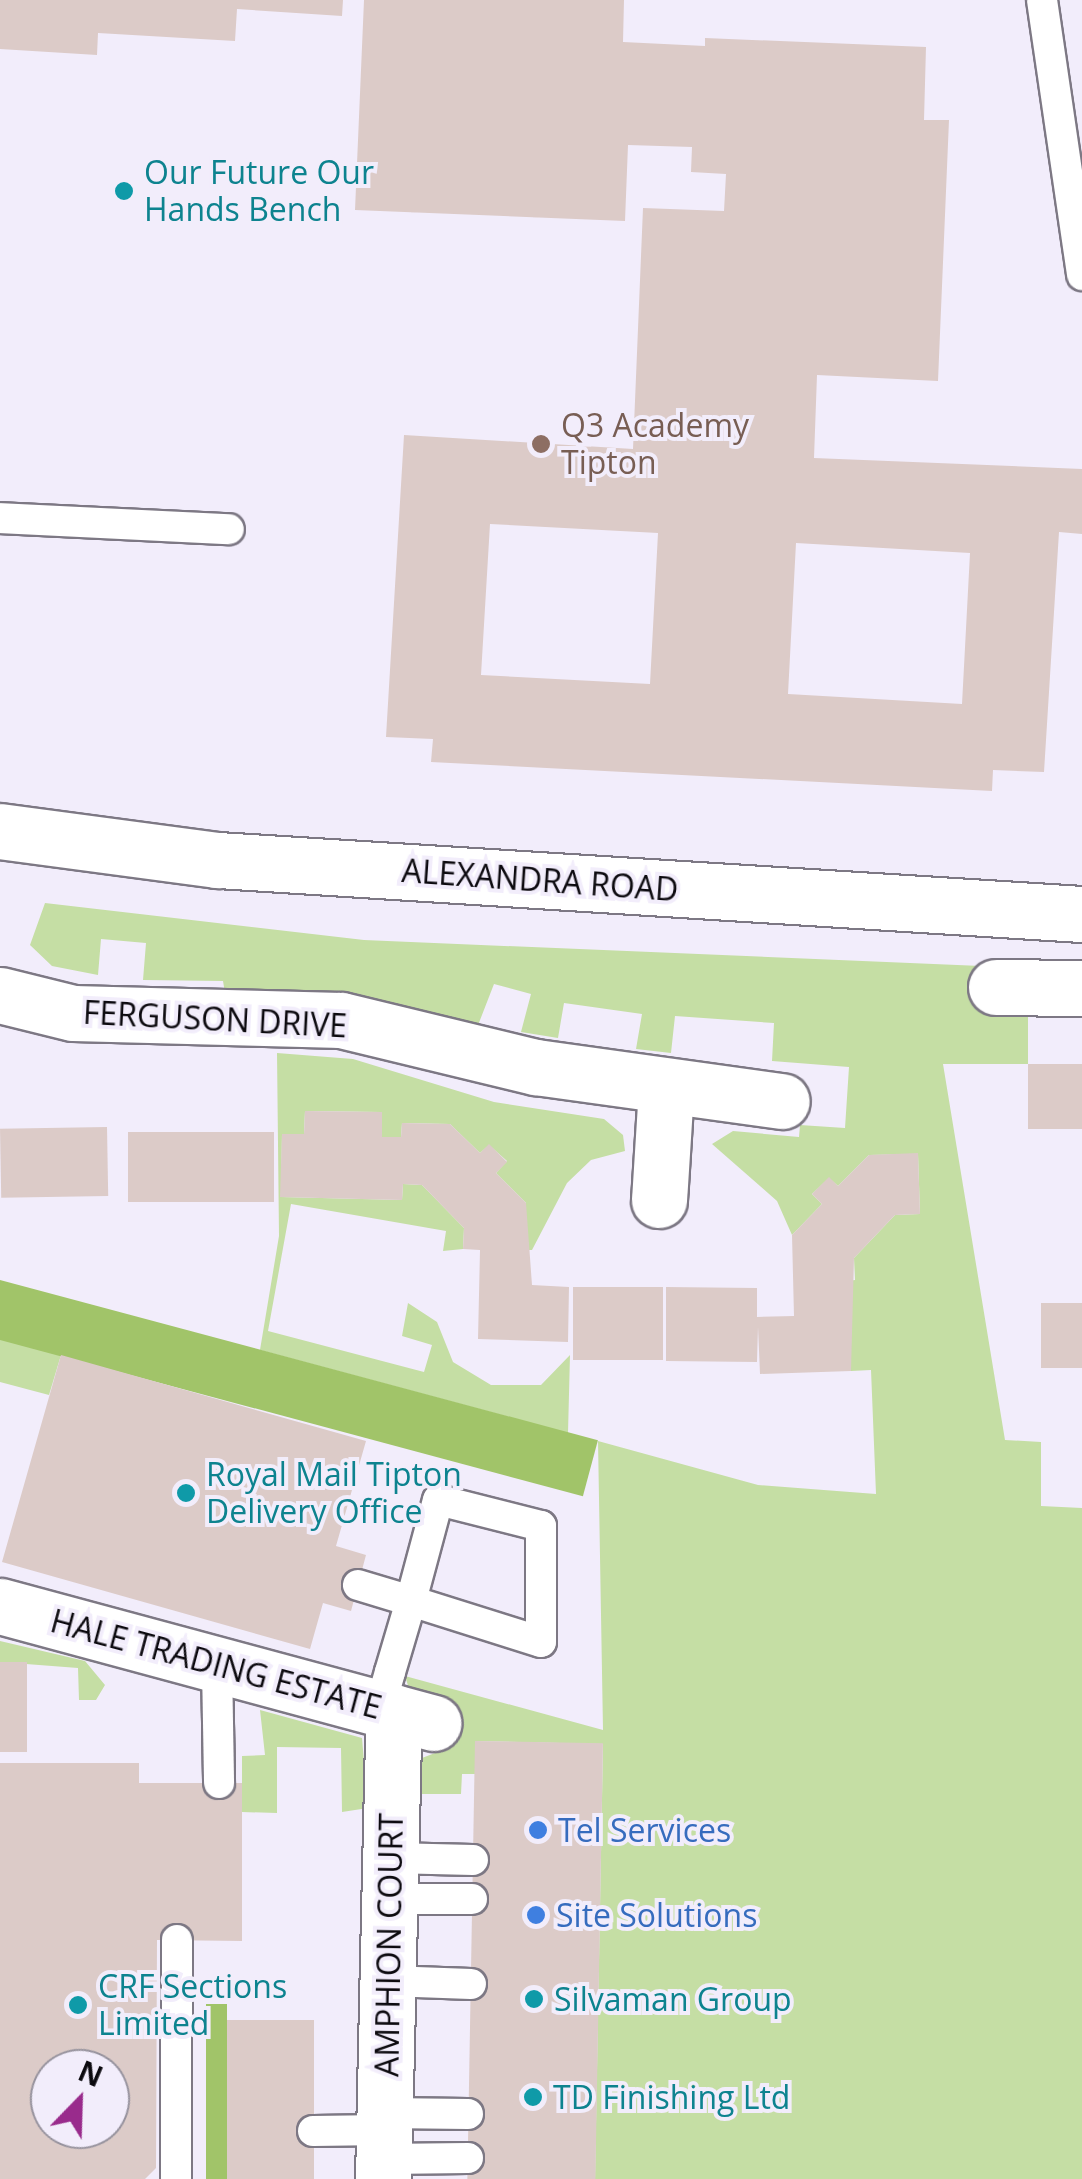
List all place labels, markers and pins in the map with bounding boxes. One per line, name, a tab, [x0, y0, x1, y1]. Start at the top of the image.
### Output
place label: Our Future Our Hands Bench	[144, 154, 374, 229]
marker: Our Future Our Hands Bench	[113, 180, 135, 202]
place label: Q3 Academy Tipton	[561, 407, 749, 482]
marker: Q3 Academy Tipton	[530, 433, 552, 455]
place label: Royal Mail Tipton Delivery Office	[206, 1456, 462, 1531]
marker: Royal Mail Tipton Delivery Office	[175, 1482, 197, 1504]
place label: Tel Services	[558, 1811, 731, 1849]
marker: Tel Services	[527, 1819, 549, 1841]
place label: Site Solutions	[556, 1896, 757, 1934]
marker: Site Solutions	[525, 1904, 547, 1926]
place label: CRF Sections Limited	[98, 1968, 287, 2043]
place label: Silvaman Group	[554, 1980, 792, 2018]
marker: Silvaman Group	[523, 1988, 545, 2010]
marker: CRF Sections Limited	[67, 1994, 89, 2016]
place label: TD Finishing Ltd	[553, 2078, 790, 2116]
marker: TD Finishing Ltd	[522, 2086, 544, 2108]

